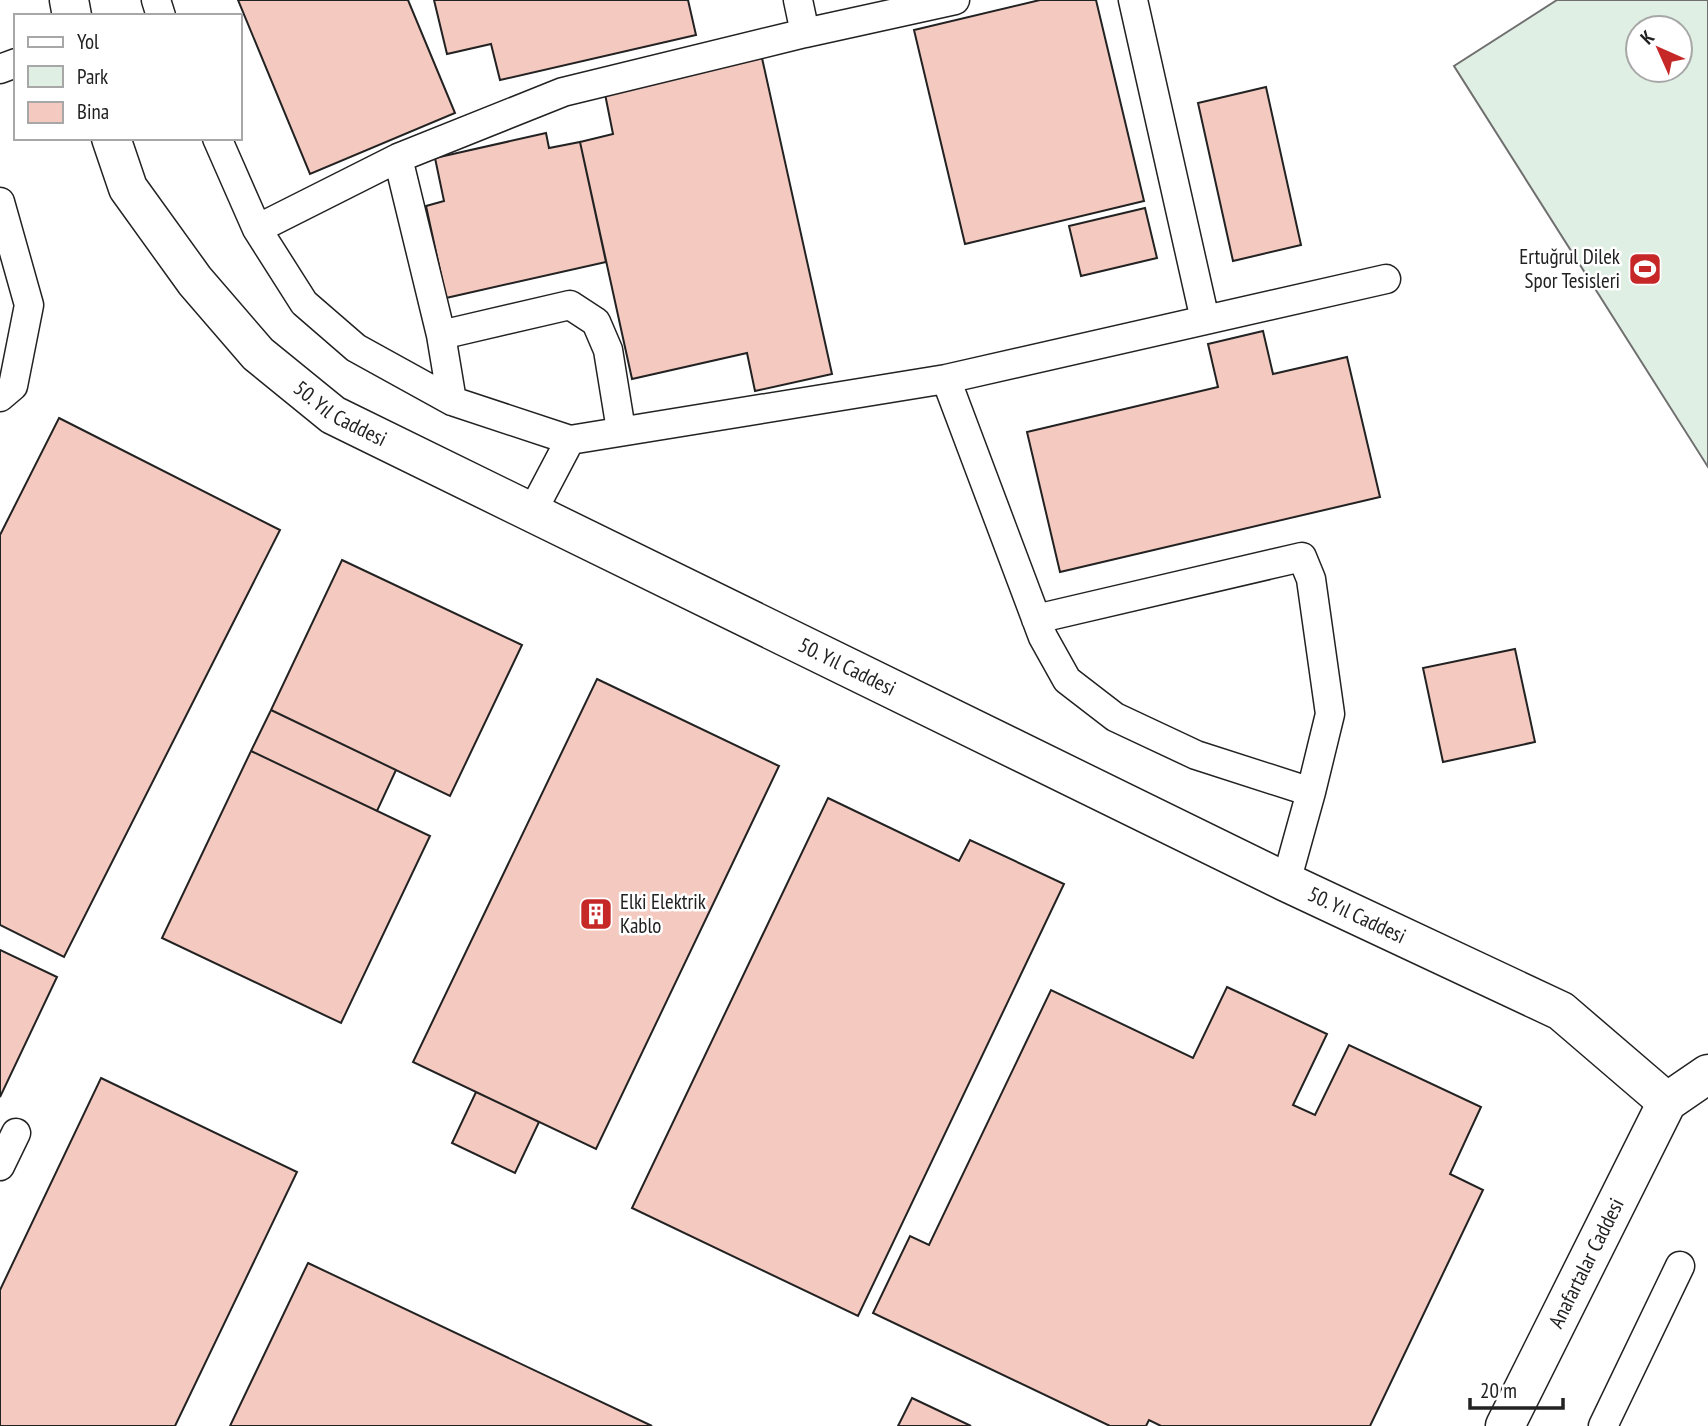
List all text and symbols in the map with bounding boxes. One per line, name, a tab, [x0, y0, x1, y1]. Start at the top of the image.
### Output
legend	[14, 14, 242, 140]
north arrow	[1624, 14, 1694, 84]
text: K	[1635, 25, 1659, 49]
text: Yol	[77, 28, 99, 55]
text: Park	[77, 63, 108, 90]
text: Bina	[77, 98, 109, 125]
place label: Ertuğrul Dilek Spor Tesisleri	[1519, 243, 1620, 294]
sports icon: Ertuğrul Dilek Spor Tesisleri	[1626, 250, 1664, 288]
street label: 50. Yıl Caddesi	[288, 374, 391, 452]
street label: 50. Yıl Caddesi	[794, 631, 900, 702]
street label: 50. Yıl Caddesi	[1304, 880, 1410, 949]
place label: Elki Elektrik Kablo	[620, 888, 706, 939]
building icon: Elki Elektrik Kablo	[577, 895, 615, 933]
street label: Anafartalar Caddesi	[1542, 1194, 1630, 1332]
scale bar	[1470, 1366, 1563, 1410]
text: 20 m	[1480, 1377, 1517, 1404]

